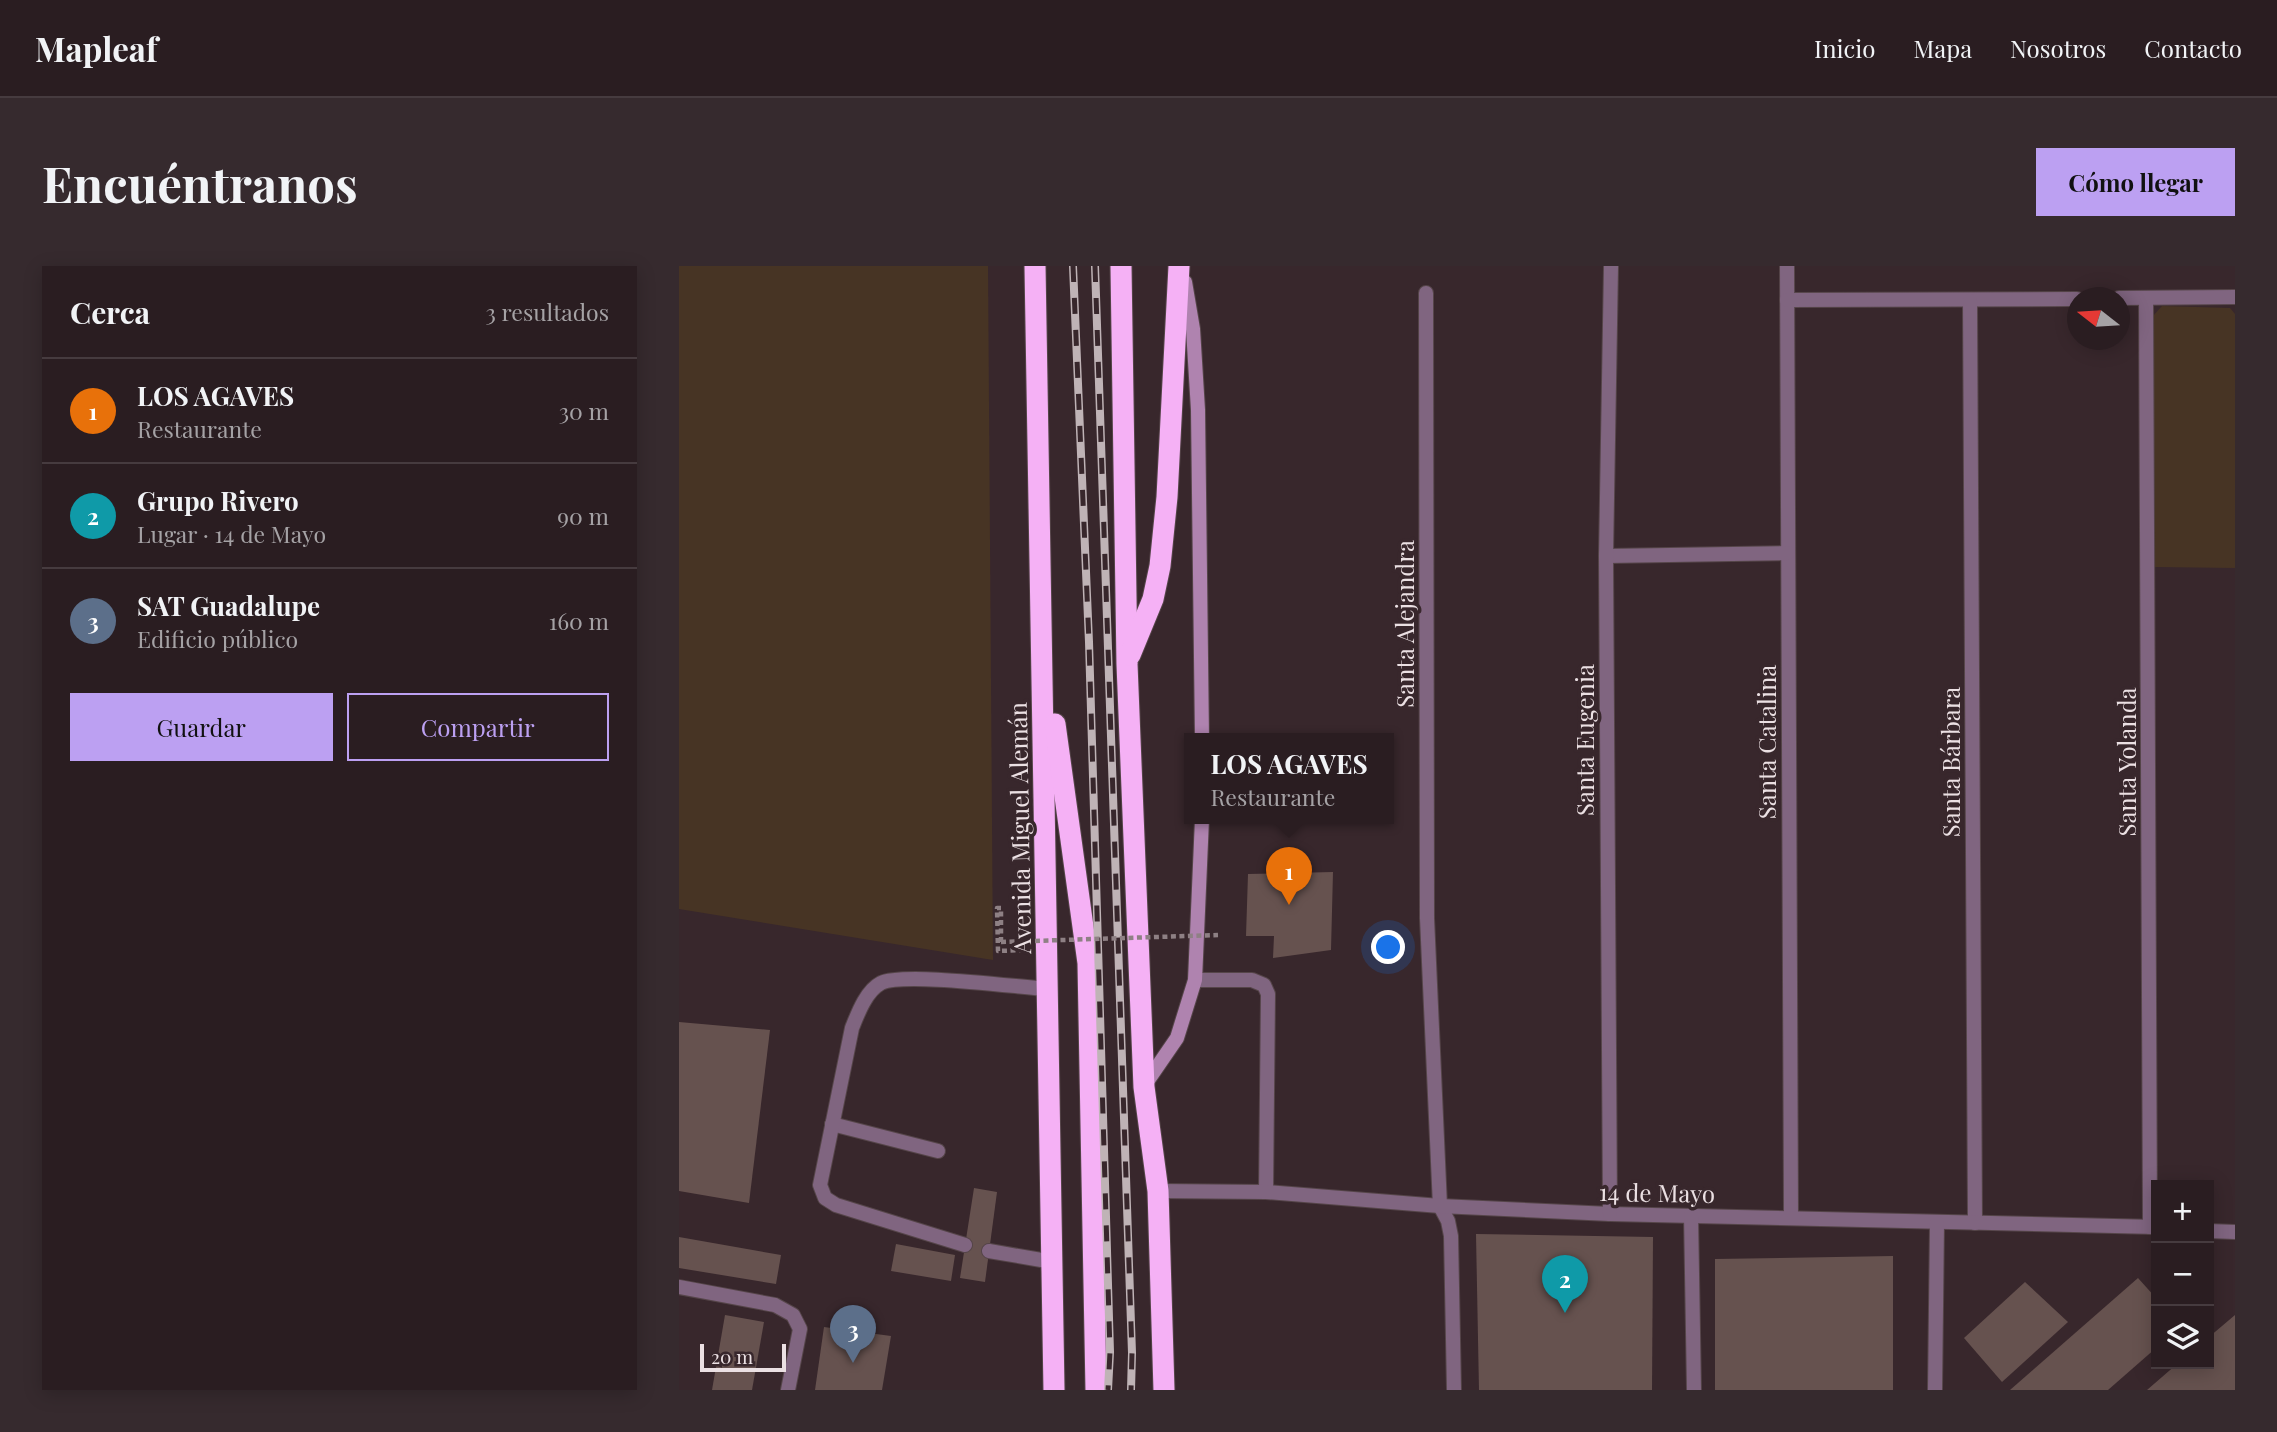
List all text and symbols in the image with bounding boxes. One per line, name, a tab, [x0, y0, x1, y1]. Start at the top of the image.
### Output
text: Mapleaf	[35, 26, 158, 70]
text: Inicio	[1814, 32, 1875, 64]
text: Mapa	[1913, 32, 1972, 64]
text: Nosotros	[2010, 32, 2106, 64]
text: Contacto	[2144, 32, 2242, 64]
button: Cómo llegar	[2036, 148, 2235, 216]
text: Encuéntranos	[42, 150, 358, 215]
north arrow	[2067, 287, 2130, 350]
text: Cerca	[70, 292, 150, 332]
text: 3 resultados	[485, 296, 609, 327]
text: LOS AGAVES	[137, 378, 294, 413]
text: 1	[89, 395, 97, 426]
text: 30 m	[559, 395, 609, 426]
text: Restaurante	[137, 413, 262, 444]
text: Grupo Rivero	[137, 483, 299, 518]
text: 2	[87, 500, 99, 531]
text: 90 m	[557, 500, 609, 531]
text: Lugar · 14 de Mayo	[137, 518, 326, 549]
street label: Santa Alejandra	[1388, 540, 1420, 708]
text: SAT Guadalupe	[137, 588, 320, 623]
text: 3	[87, 605, 99, 636]
text: 160 m	[549, 605, 609, 636]
text: Edificio público	[137, 623, 298, 654]
street label: Santa Eugenia	[1568, 664, 1600, 816]
street label: Santa Catalina	[1750, 665, 1782, 819]
street label: Santa Bárbara	[1934, 687, 1966, 837]
street label: Santa Yolanda	[2110, 687, 2142, 837]
button: Guardar	[70, 693, 333, 761]
button: Compartir	[347, 693, 609, 761]
street label: Avenida Miguel Alemán	[1001, 702, 1037, 955]
popup	[1184, 733, 1394, 824]
text: LOS AGAVES	[1210, 746, 1368, 781]
text: Restaurante	[1210, 781, 1335, 812]
pin: 1	[1266, 847, 1312, 905]
your location	[1371, 930, 1405, 964]
street label: 14 de Mayo	[1599, 1175, 1715, 1209]
map controls	[2151, 1180, 2214, 1369]
button: +	[2151, 1180, 2214, 1243]
button: −	[2151, 1243, 2214, 1306]
pin: 2	[1542, 1255, 1588, 1313]
pin: 3	[830, 1305, 876, 1363]
button: layers	[2151, 1306, 2214, 1369]
scale bar	[700, 1341, 786, 1373]
text: 20 m	[711, 1343, 753, 1369]

